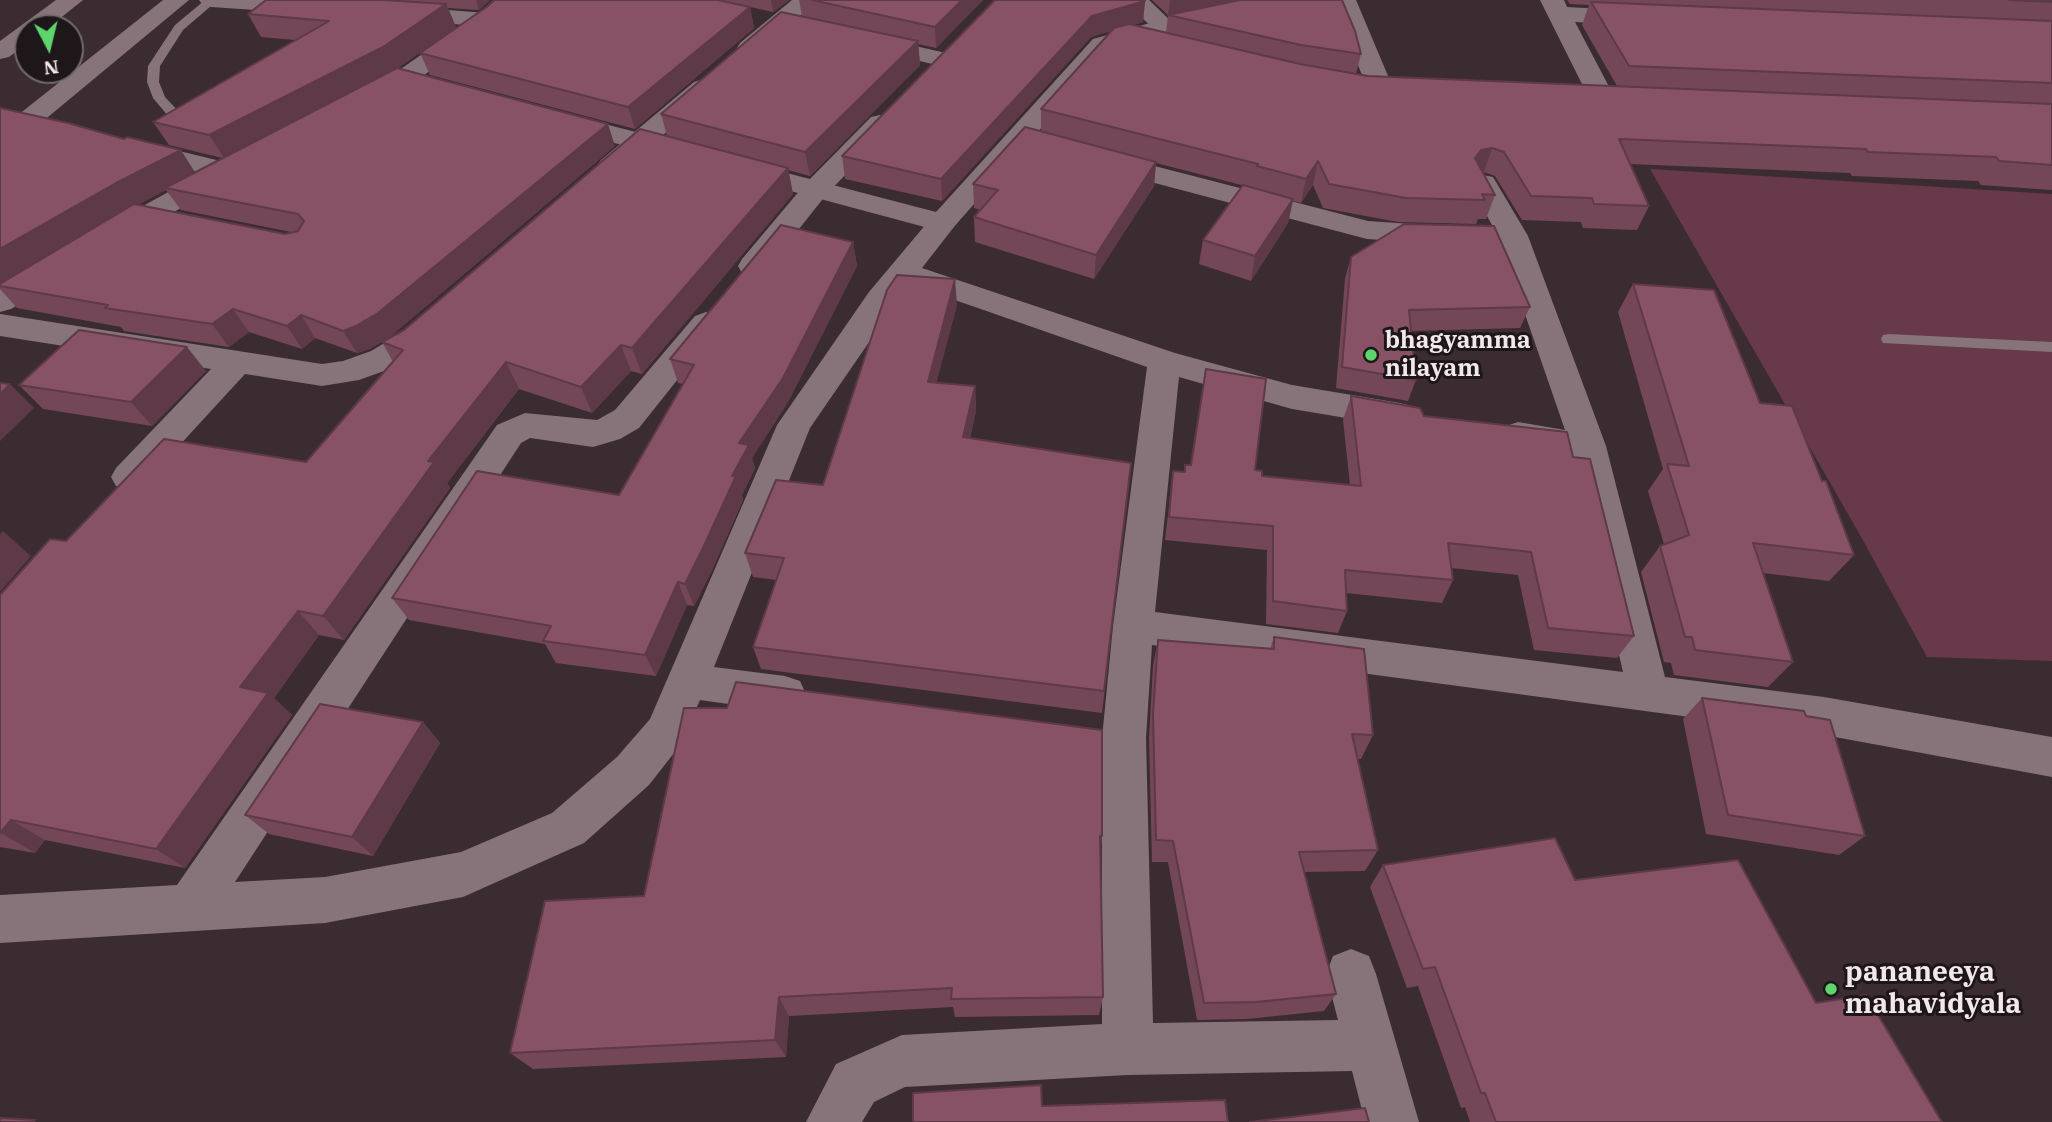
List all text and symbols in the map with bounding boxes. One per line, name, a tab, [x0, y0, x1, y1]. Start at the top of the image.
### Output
north arrow	[14, 14, 84, 84]
text: N	[42, 55, 60, 81]
place label: bhagyamma nilayam	[1385, 327, 1531, 383]
marker: bhagyamma nilayam	[1363, 347, 1379, 363]
place label: pananeeya mahavidyala	[1845, 956, 2021, 1022]
marker: pananeeya mahavidyala	[1823, 981, 1839, 997]

